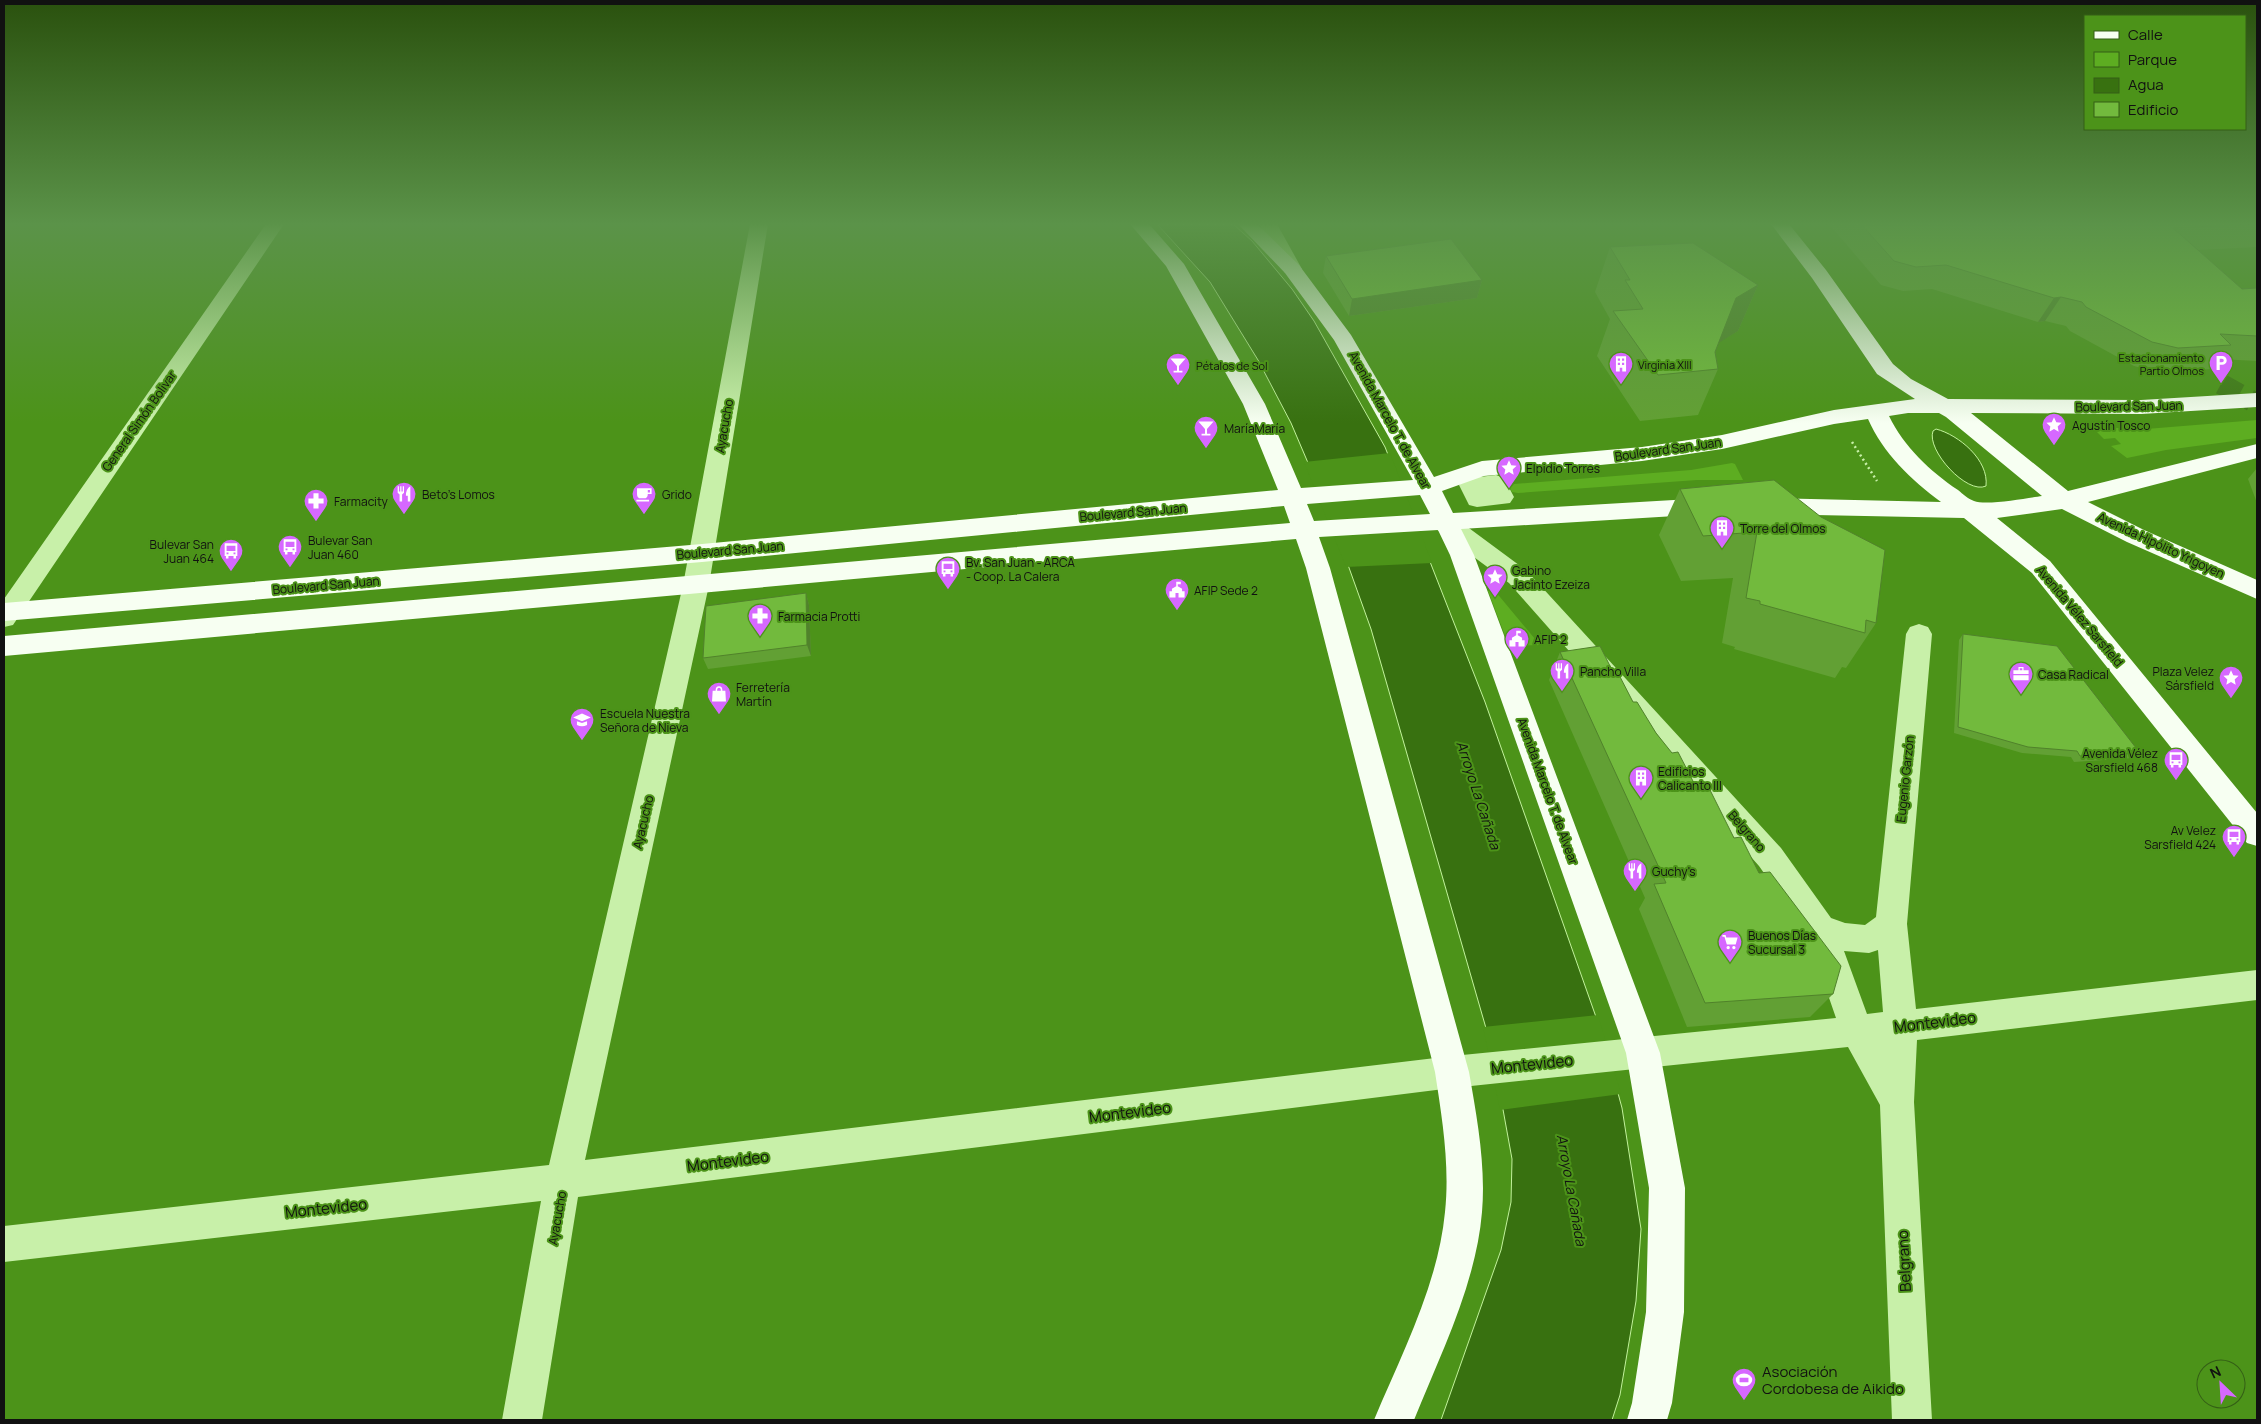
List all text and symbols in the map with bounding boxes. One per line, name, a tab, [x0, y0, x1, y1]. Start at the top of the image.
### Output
legend	[2084, 15, 2246, 130]
text: Calle	[2128, 24, 2163, 45]
text: Parque	[2128, 49, 2177, 70]
text: Agua	[2128, 74, 2164, 95]
text: Edificio	[2128, 99, 2179, 120]
street label: Avenida Marcelo T. de Alvear	[1345, 348, 1435, 492]
place label: Estacionamiento Partio Olmos	[2118, 350, 2204, 378]
parking icon: Estacionamiento Partio Olmos	[2208, 350, 2234, 384]
building icon: Virginia XIII	[1608, 351, 1634, 385]
bar icon: Pétalos de Sol	[1165, 352, 1191, 386]
place label: Virginia XIII	[1638, 357, 1692, 372]
place label: Pétalos de Sol	[1196, 358, 1268, 373]
street label: General Simón Bolivar	[98, 367, 181, 475]
street label: Boulevard San Juan	[2075, 397, 2183, 415]
street label: Ayacucho	[711, 398, 737, 454]
place icon: Agustín Tosco	[2041, 412, 2067, 446]
bar icon: MaríaMaría	[1193, 415, 1219, 449]
place label: Agustín Tosco	[2072, 417, 2150, 434]
place label: MaríaMaría	[1224, 420, 1285, 437]
street label: Boulevard San Juan	[1614, 433, 1722, 465]
place icon: Elpidio Torres	[1496, 455, 1522, 489]
place label: Elpidio Torres	[1526, 460, 1600, 477]
restaurant icon: Beto's Lomos	[391, 481, 417, 515]
cafe icon: Grido	[631, 481, 657, 515]
place label: Beto's Lomos	[422, 486, 495, 503]
place label: Grido	[662, 486, 692, 503]
pharmacy icon: Farmacity	[303, 488, 329, 522]
place label: Farmacity	[334, 493, 389, 510]
street label: Boulevard San Juan	[1079, 499, 1187, 525]
street label: Avenida Hipólito Yrigoyen	[2095, 508, 2227, 582]
building icon: Torre del Olmos	[1709, 515, 1735, 549]
place label: Torre del Olmos	[1740, 520, 1826, 537]
place label: Bulevar San Juan 460	[308, 532, 372, 563]
bus stop icon: Bulevar San Juan 460	[277, 534, 303, 568]
place label: Bulevar San Juan 464	[150, 536, 214, 567]
street label: Boulevard San Juan	[676, 537, 784, 563]
bus stop icon: Bulevar San Juan 464	[218, 538, 244, 572]
place label: Bv. San Juan - ARCA - Coop. La Calera	[966, 554, 1075, 585]
bus stop icon: Bv. San Juan - ARCA - Coop. La Calera	[935, 556, 961, 590]
place label: Gabino Jacinto Ezeiza	[1512, 562, 1590, 593]
street label: Avenida Vélez Sarsfield	[2033, 562, 2127, 670]
place icon: Gabino Jacinto Ezeiza	[1482, 564, 1508, 598]
street label: Boulevard San Juan	[272, 572, 380, 598]
public building icon: AFIP Sede 2	[1164, 577, 1190, 611]
place label: AFIP Sede 2	[1194, 582, 1258, 599]
pharmacy icon: Farmacia Protti	[747, 603, 773, 637]
place label: Farmacia Protti	[778, 608, 860, 625]
public building icon: AFIP 2	[1504, 626, 1530, 660]
place label: AFIP 2	[1534, 631, 1567, 648]
restaurant icon: Pancho Villa	[1549, 658, 1575, 692]
office icon: Casa Radical	[2008, 661, 2034, 695]
place label: Pancho Villa	[1580, 663, 1646, 680]
place label: Plaza Velez Sársfield	[2153, 663, 2214, 694]
place icon: Plaza Velez Sársfield	[2218, 665, 2244, 699]
place label: Casa Radical	[2038, 666, 2109, 683]
place label: Ferretería Martín	[736, 679, 790, 710]
shop icon: Ferretería Martín	[706, 681, 732, 715]
place label: Escuela Nuestra Señora de Nieva	[600, 705, 690, 736]
school or university icon: Escuela Nuestra Señora de Nieva	[569, 707, 595, 741]
street label: Avenida Marcelo T. de Alvear	[1514, 715, 1583, 867]
street label: Eugenio Garzón	[1892, 735, 1918, 823]
water label: Arroyo La Cañada	[1453, 738, 1506, 853]
place label: Avenida Vélez Sarsfield 468	[2082, 745, 2158, 776]
bus stop icon: Avenida Vélez Sarsfield 468	[2163, 747, 2189, 781]
place label: Edificios Calicanto III	[1658, 763, 1722, 794]
building icon: Edificios Calicanto III	[1628, 765, 1654, 799]
street label: Ayacucho	[629, 794, 657, 850]
street label: Belgrano	[1724, 807, 1770, 855]
place label: Av Velez Sarsfield 424	[2144, 822, 2216, 853]
bus stop icon: Av Velez Sarsfield 424	[2221, 824, 2247, 858]
restaurant icon: Guchy's	[1622, 858, 1648, 892]
place label: Guchy's	[1652, 863, 1696, 880]
place label: Buenos Días Sucursal 3	[1748, 927, 1816, 958]
supermarket icon: Buenos Días Sucursal 3	[1717, 929, 1743, 963]
street label: Montevideo	[1893, 1007, 1977, 1037]
street label: Montevideo	[1490, 1049, 1574, 1079]
street label: Montevideo	[1088, 1097, 1172, 1127]
water label: Arroyo La Cañada	[1553, 1133, 1591, 1248]
street label: Montevideo	[686, 1146, 770, 1176]
street label: Ayacucho	[544, 1190, 570, 1246]
street label: Montevideo	[284, 1193, 368, 1223]
street label: Belgrano	[1892, 1230, 1916, 1292]
north arrow	[2196, 1359, 2246, 1409]
place label: Asociación Cordobesa de Aikido	[1762, 1361, 1904, 1399]
text: N	[2207, 1361, 2224, 1383]
sports icon: Asociación Cordobesa de Aikido	[1731, 1367, 1757, 1401]

